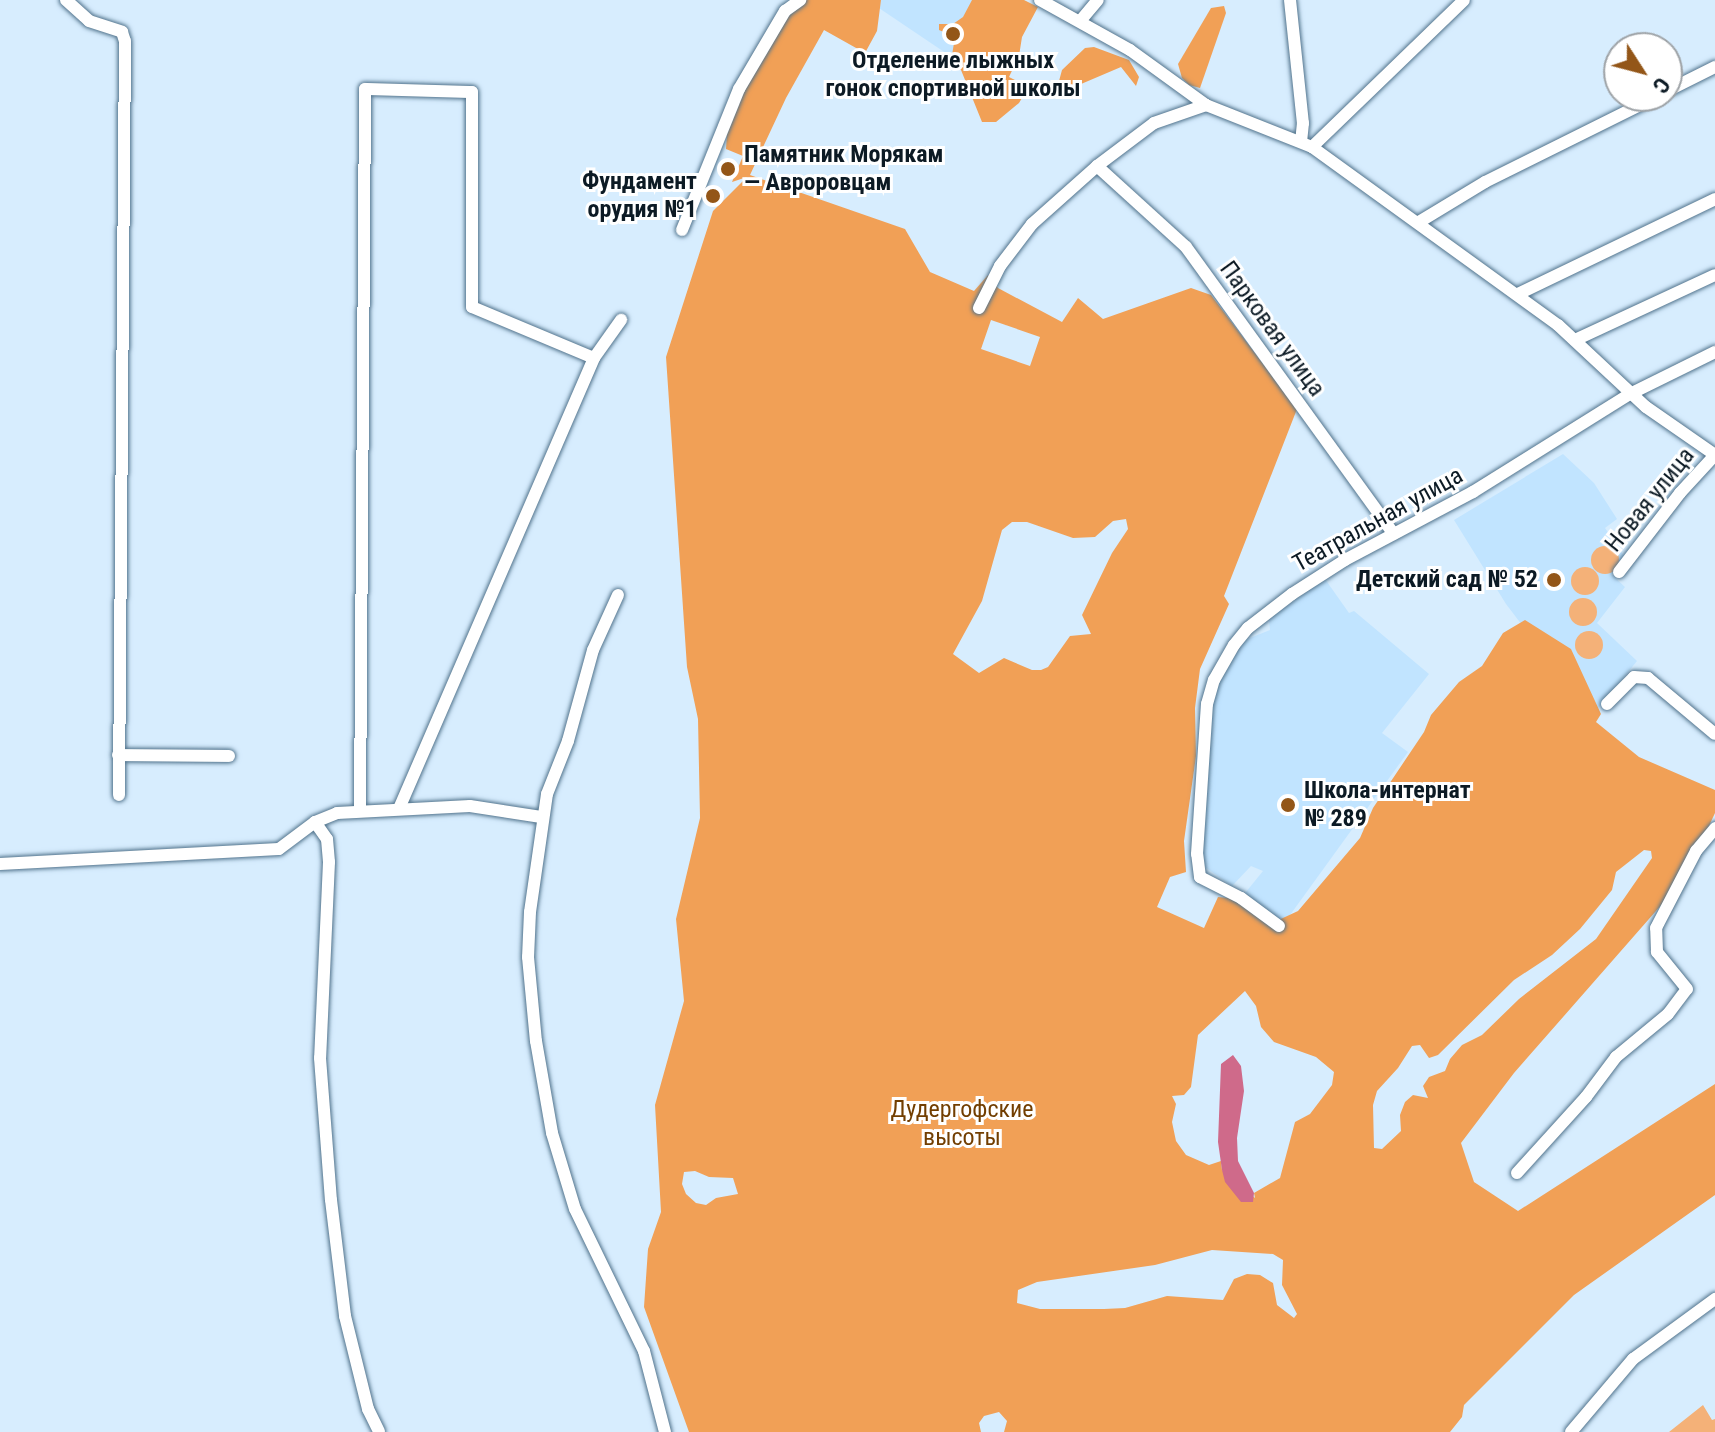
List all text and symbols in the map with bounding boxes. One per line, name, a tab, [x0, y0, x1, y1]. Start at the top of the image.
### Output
marker: Отделение лыжных гонок спортивной школы	[944, 25, 962, 43]
north arrow	[1603, 32, 1683, 112]
place label: Отделение лыжных гонок спортивной школы	[826, 47, 1080, 103]
text: С	[1647, 73, 1675, 98]
place label: Памятник Морякам — Авроровцам	[744, 141, 944, 197]
marker: Памятник Морякам — Авроровцам	[719, 160, 737, 178]
place label: Фундамент орудия №1	[582, 168, 697, 224]
marker: Фундамент орудия №1	[704, 187, 722, 205]
street label: Парковая улица	[1213, 256, 1331, 402]
street label: Новая улица	[1599, 442, 1701, 558]
street label: Театральная улица	[1288, 461, 1468, 579]
place label: Детский сад № 52	[1356, 566, 1538, 594]
marker: Детский сад № 52	[1545, 571, 1563, 589]
place label: Школа-интернат № 289	[1304, 777, 1471, 833]
marker: Школа-интернат № 289	[1279, 796, 1297, 814]
park label: Дудергофские высоты	[890, 1096, 1034, 1152]

